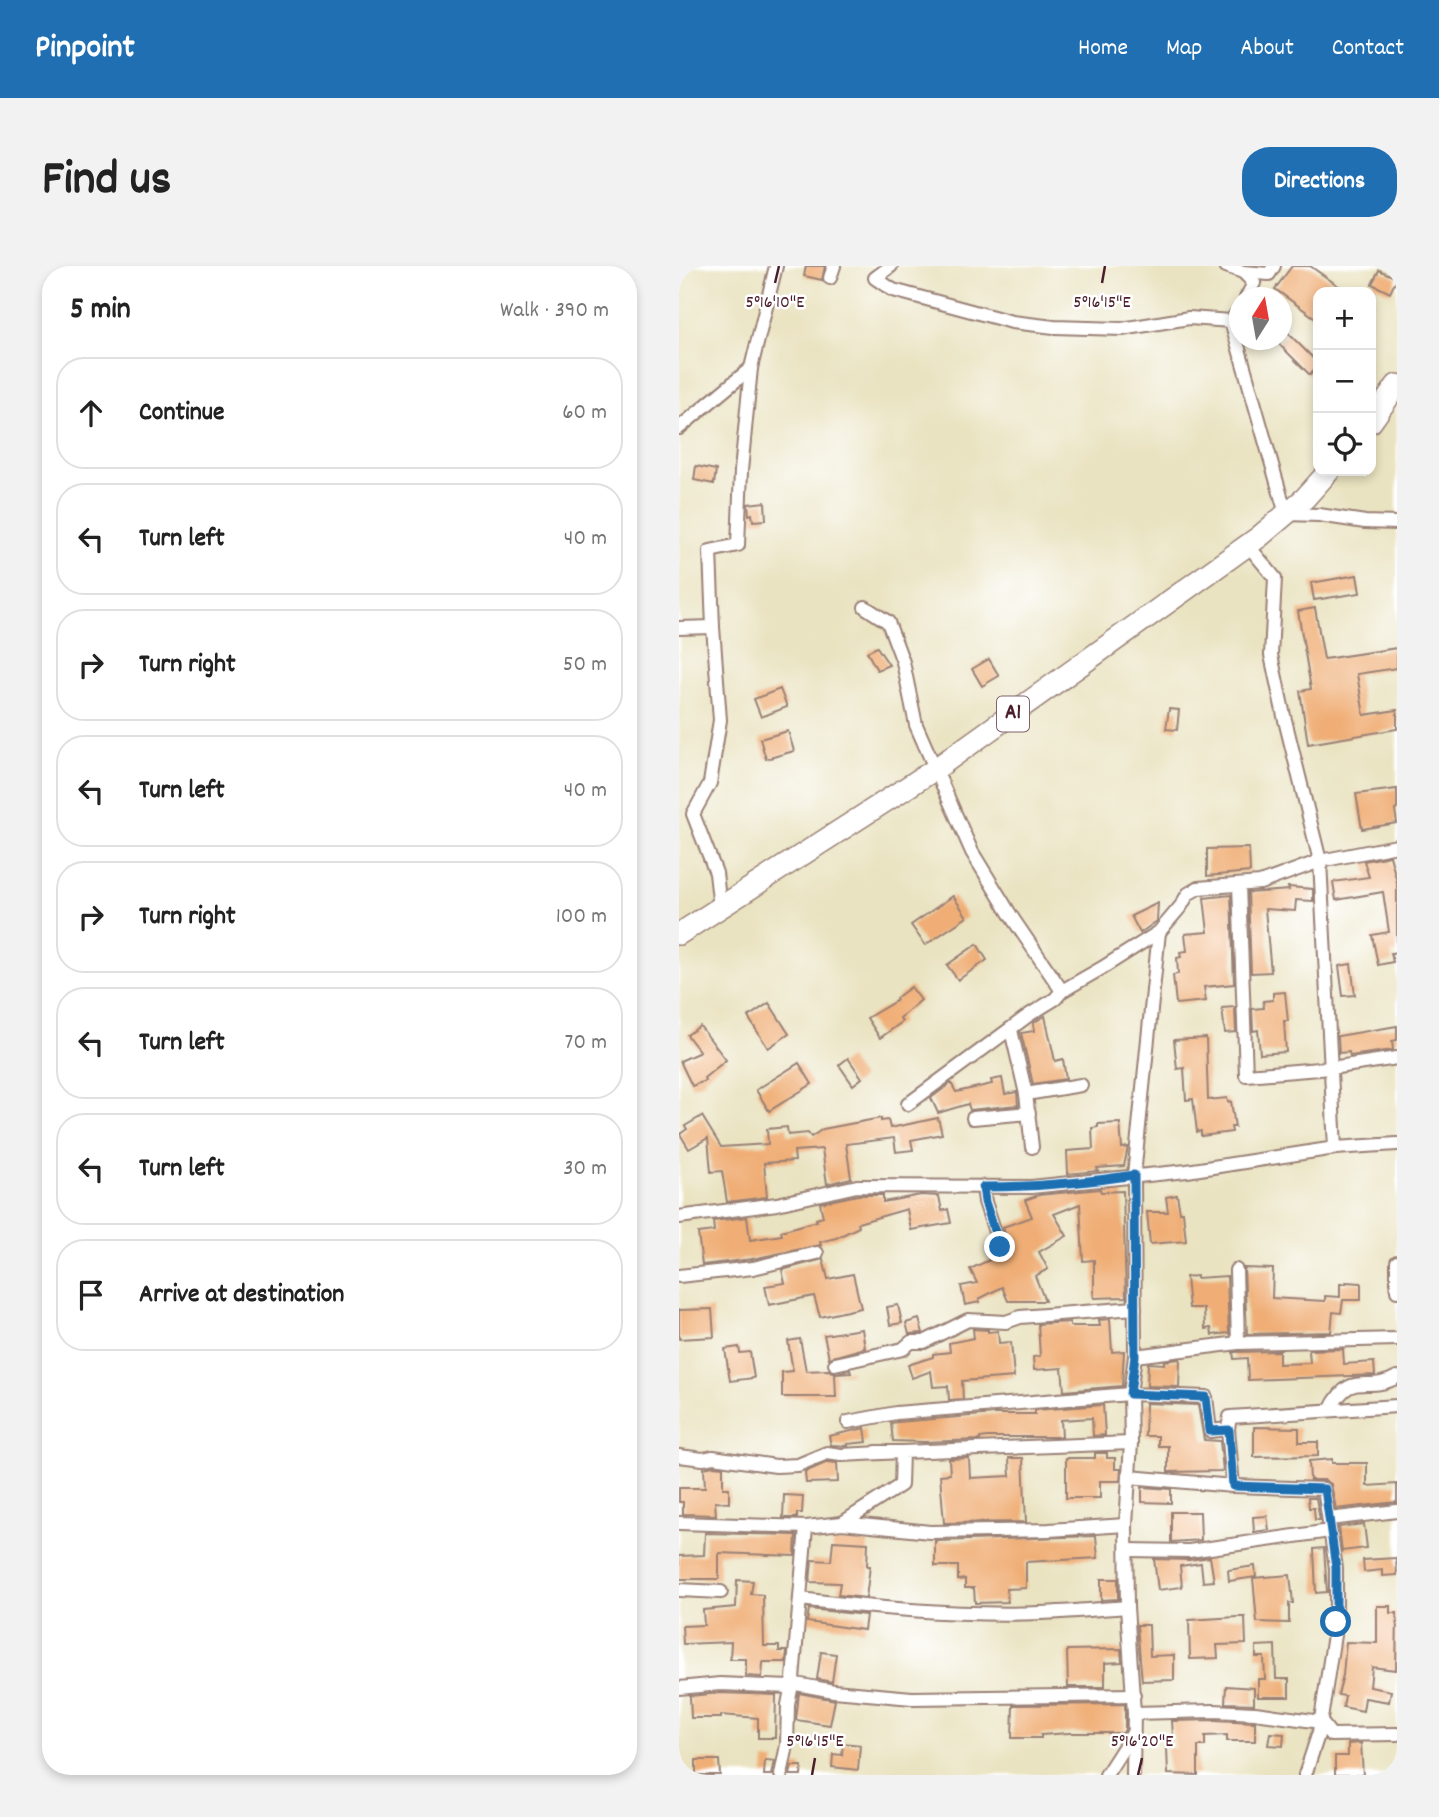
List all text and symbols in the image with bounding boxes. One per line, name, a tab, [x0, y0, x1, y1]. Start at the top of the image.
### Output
text: Pinpoint	[35, 26, 135, 73]
text: Home	[1078, 32, 1128, 66]
text: Map	[1166, 32, 1202, 66]
text: About	[1240, 32, 1294, 66]
text: Contact	[1332, 32, 1404, 66]
text: Find us	[42, 147, 171, 217]
button: Directions	[1242, 147, 1397, 217]
north arrow	[1229, 287, 1292, 350]
map controls	[1313, 287, 1376, 476]
button: +	[1313, 287, 1376, 350]
text: 5 min	[70, 290, 131, 333]
text: 5°16'10"E	[746, 291, 804, 316]
text: 5°16'15"E	[1073, 291, 1131, 316]
text: Walk · 390 m	[500, 295, 609, 328]
button: −	[1313, 350, 1376, 413]
icon: ahead	[72, 394, 110, 432]
text: Continue	[139, 395, 224, 432]
text: 60 m	[562, 397, 607, 430]
button: locate	[1313, 413, 1376, 476]
icon: left	[72, 520, 110, 558]
text: Turn left	[139, 521, 225, 558]
text: 40 m	[564, 523, 607, 556]
icon: right	[72, 646, 110, 684]
text: Turn right	[139, 647, 236, 684]
text: 50 m	[563, 649, 607, 682]
road number: A1	[997, 696, 1029, 732]
icon: left	[72, 772, 110, 810]
text: Turn left	[139, 773, 225, 810]
text: 40 m	[564, 775, 607, 808]
icon: right	[72, 898, 110, 936]
text: Turn right	[139, 899, 236, 936]
text: 100 m	[556, 901, 607, 934]
icon: left	[72, 1024, 110, 1062]
text: Turn left	[139, 1025, 225, 1062]
text: 70 m	[565, 1027, 607, 1060]
icon: left	[72, 1150, 110, 1188]
text: Turn left	[139, 1151, 225, 1188]
text: 30 m	[563, 1153, 607, 1186]
route end	[984, 1231, 1015, 1262]
icon: arrive	[72, 1276, 110, 1314]
text: Arrive at destination	[139, 1277, 344, 1314]
route start	[1320, 1606, 1351, 1637]
text: 5°16'15"E	[786, 1730, 844, 1755]
text: 5°16'20"E	[1111, 1730, 1173, 1755]

